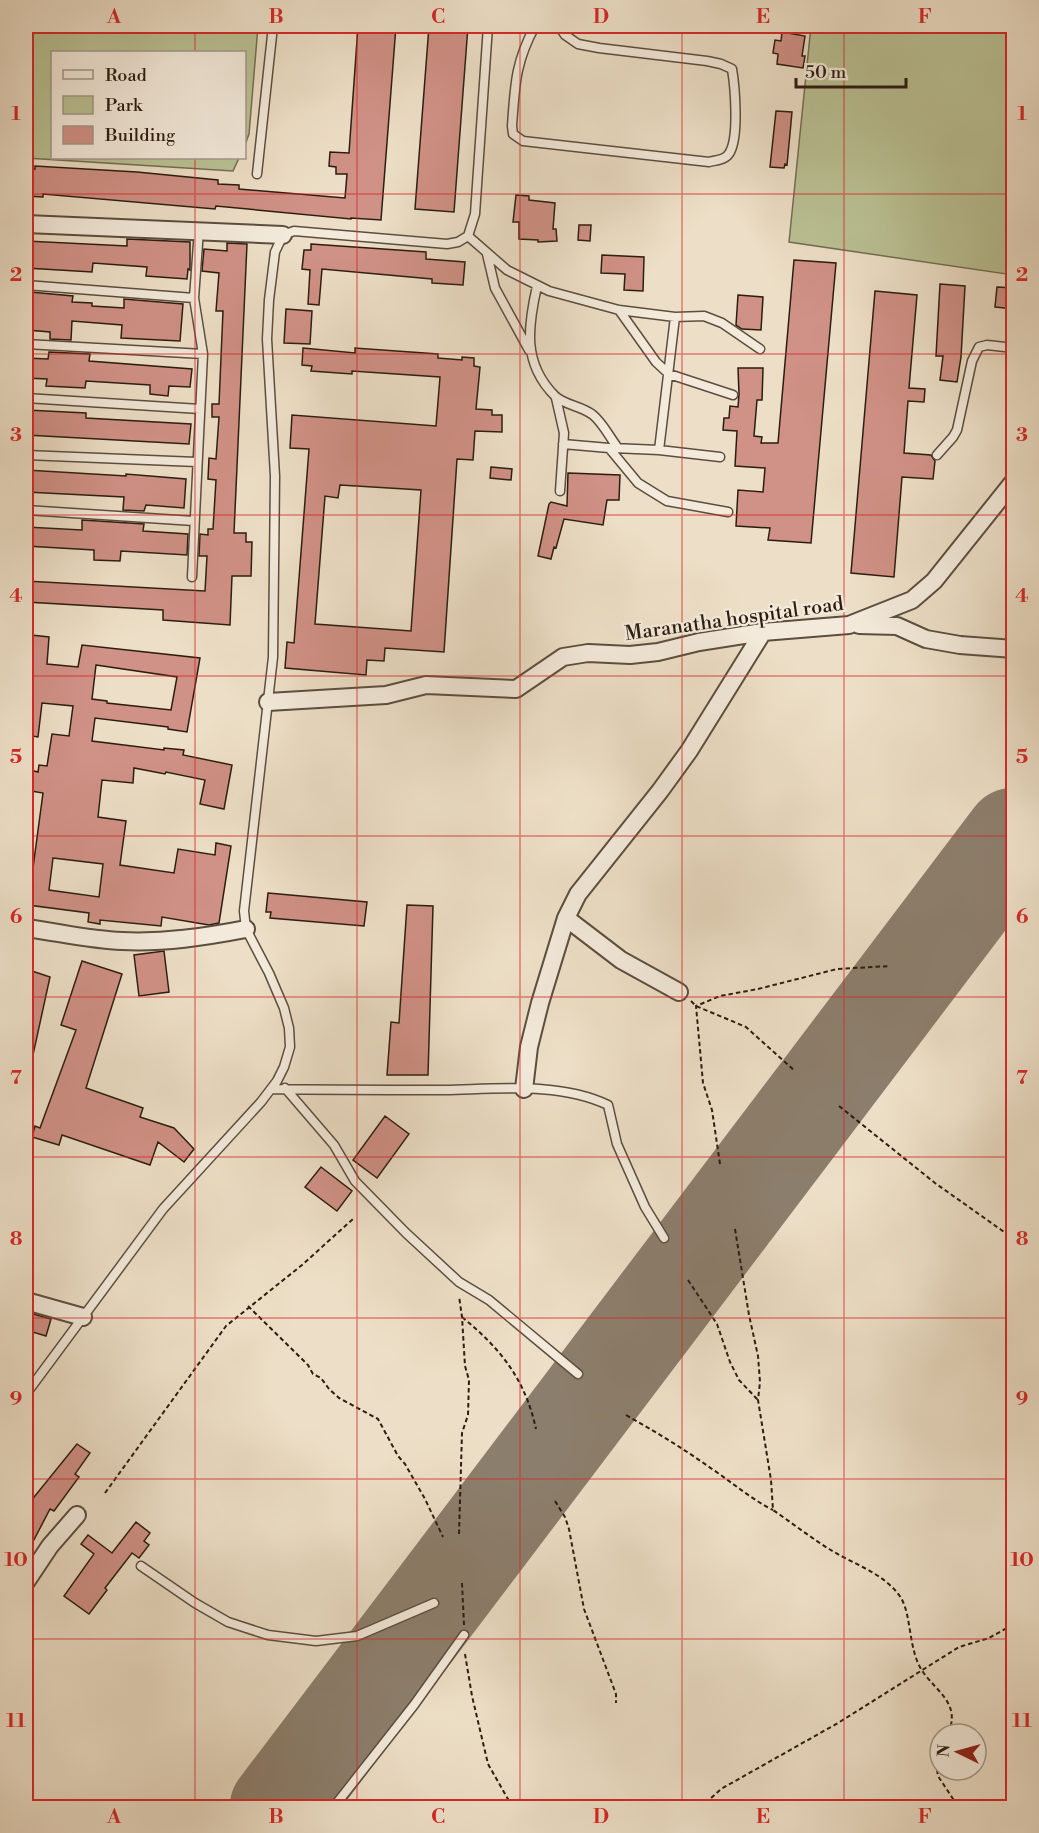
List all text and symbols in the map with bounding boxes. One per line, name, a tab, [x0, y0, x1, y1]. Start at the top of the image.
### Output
text: A	[106, 5, 122, 30]
text: B	[268, 5, 284, 30]
text: C	[431, 5, 445, 30]
text: D	[593, 5, 609, 30]
text: E	[756, 5, 770, 30]
text: F	[918, 5, 932, 30]
legend	[51, 51, 246, 159]
scale bar	[796, 51, 906, 89]
text: 50 m	[805, 61, 847, 84]
text: Road	[105, 64, 148, 87]
text: Park	[105, 94, 144, 117]
text: 1	[11, 102, 21, 127]
text: 1	[1017, 102, 1027, 127]
text: Building	[104, 124, 176, 147]
text: 2	[10, 263, 22, 288]
text: 2	[1016, 263, 1028, 288]
text: 3	[10, 423, 22, 448]
text: 3	[1016, 423, 1028, 448]
text: 4	[9, 584, 23, 609]
text: 4	[1015, 584, 1029, 609]
street label: Maranatha hospital road	[623, 592, 846, 647]
text: 5	[10, 745, 22, 770]
text: 5	[1016, 745, 1028, 770]
text: 6	[10, 905, 23, 930]
text: 6	[1016, 905, 1029, 930]
text: 7	[10, 1066, 22, 1091]
text: 7	[1016, 1066, 1028, 1091]
text: 8	[10, 1227, 23, 1252]
text: 8	[1016, 1227, 1029, 1252]
text: 9	[10, 1387, 22, 1412]
text: 9	[1016, 1387, 1028, 1412]
text: 10	[4, 1548, 28, 1573]
text: 10	[1010, 1548, 1034, 1573]
text: 11	[6, 1709, 26, 1734]
text: 11	[1012, 1709, 1032, 1734]
north arrow	[928, 1722, 988, 1782]
text: N	[934, 1743, 955, 1758]
text: A	[106, 1805, 122, 1830]
text: B	[268, 1805, 284, 1830]
text: C	[431, 1805, 445, 1830]
text: D	[593, 1805, 609, 1830]
text: E	[756, 1805, 770, 1830]
text: F	[918, 1805, 932, 1830]

